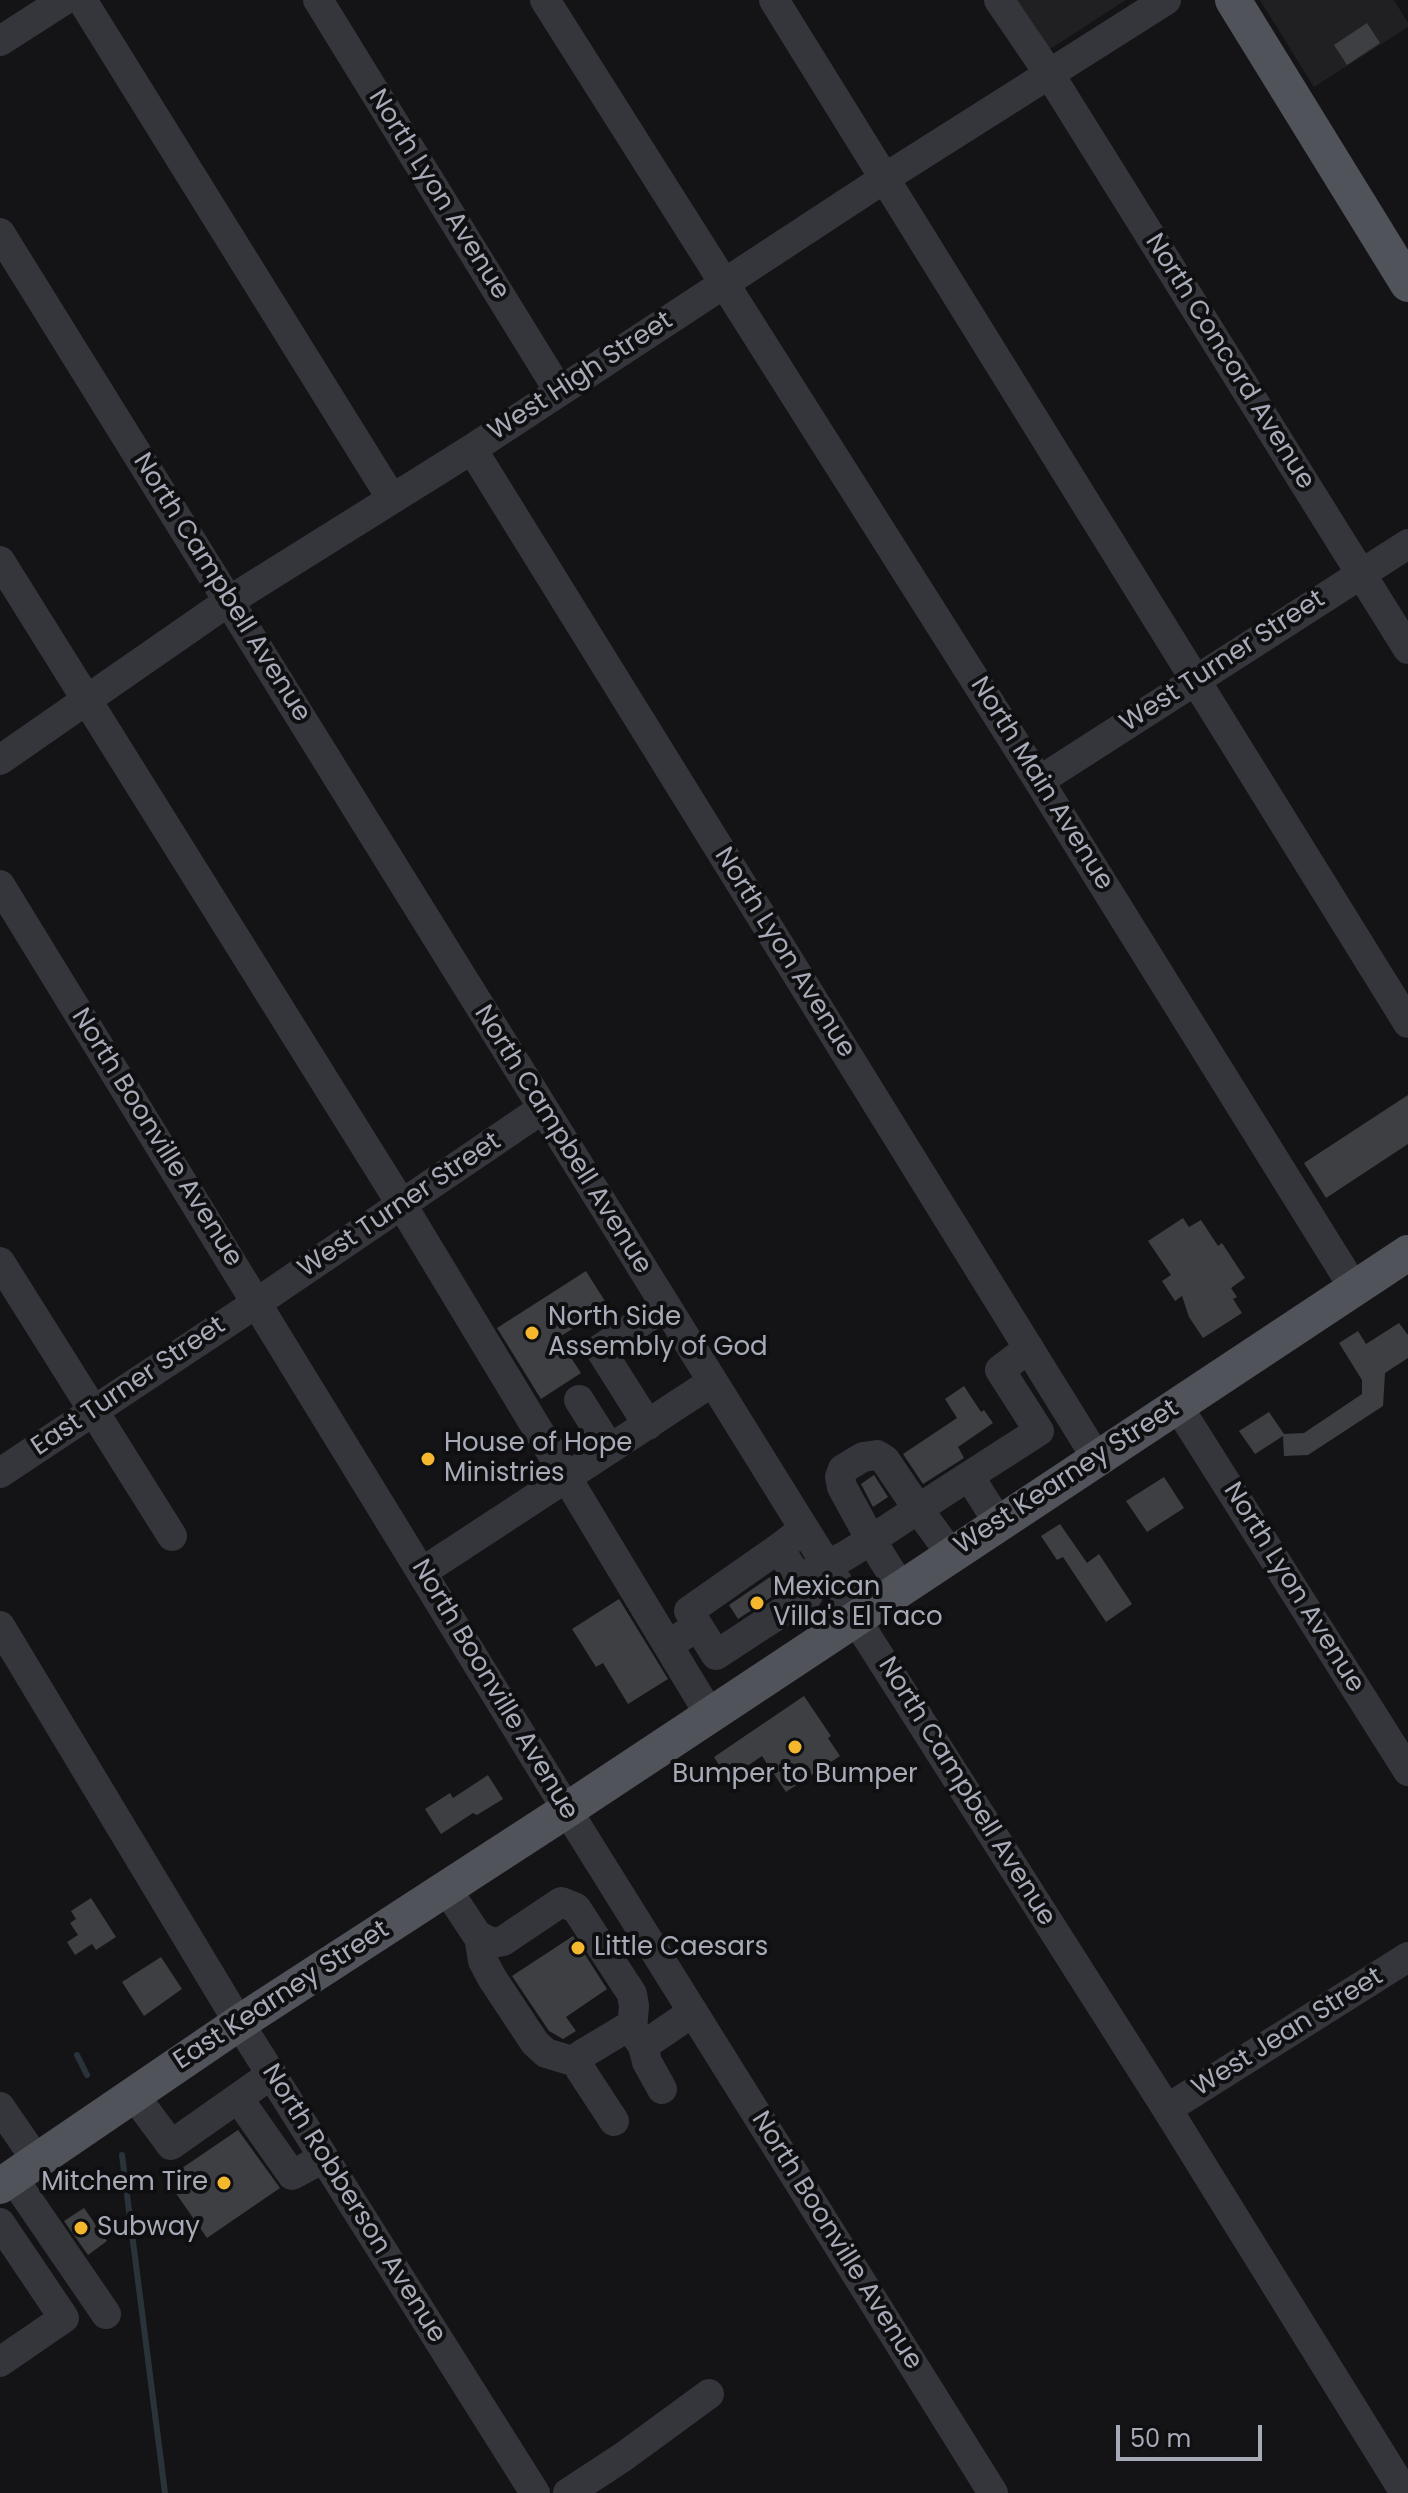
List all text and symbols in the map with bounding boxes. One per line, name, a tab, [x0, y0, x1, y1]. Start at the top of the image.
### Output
street label: North Lyon Avenue	[361, 84, 515, 306]
street label: North Concord Avenue	[1138, 229, 1320, 495]
street label: West High Street	[483, 306, 679, 448]
street label: North Campbell Avenue	[125, 448, 317, 728]
street label: West Turner Street	[1115, 584, 1331, 740]
street label: North Main Avenue	[963, 672, 1119, 896]
street label: North Lyon Avenue	[707, 842, 861, 1064]
street label: North Campbell Avenue	[466, 1000, 658, 1280]
street label: North Boonville Avenue	[64, 1003, 248, 1273]
street label: West Turner Street	[293, 1127, 507, 1285]
place label: North Side Assembly of God	[548, 1302, 768, 1364]
street label: East Turner Street	[26, 1311, 232, 1463]
marker: North Side Assembly of God	[523, 1324, 541, 1342]
street label: West Kearney Street	[949, 1394, 1185, 1562]
place label: House of Hope Ministries	[444, 1428, 632, 1490]
marker: House of Hope Ministries	[419, 1450, 437, 1468]
street label: North Lyon Avenue	[1216, 1477, 1370, 1699]
street label: North Boonville Avenue	[404, 1554, 584, 1826]
place label: Mexican Villa's El Taco	[773, 1572, 943, 1634]
marker: Mexican Villa's El Taco	[748, 1594, 766, 1612]
street label: North Campbell Avenue	[870, 1652, 1062, 1932]
marker: Bumper to Bumper	[786, 1738, 804, 1756]
place label: Bumper to Bumper	[672, 1759, 918, 1791]
street label: East Kearney Street	[169, 1915, 395, 2077]
place label: Little Caesars	[594, 1932, 768, 1964]
marker: Little Caesars	[569, 1939, 587, 1957]
street label: West Jean Street	[1187, 1962, 1389, 2104]
street label: North Robberson Avenue	[254, 2059, 452, 2349]
street label: North Boonville Avenue	[744, 2106, 928, 2376]
place label: Mitchem Tire	[41, 2167, 208, 2199]
marker: Mitchem Tire	[215, 2174, 233, 2192]
place label: Subway	[97, 2212, 200, 2244]
marker: Subway	[72, 2219, 90, 2237]
scale bar	[1120, 2409, 1266, 2459]
text: 50 m	[1130, 2422, 1191, 2455]

